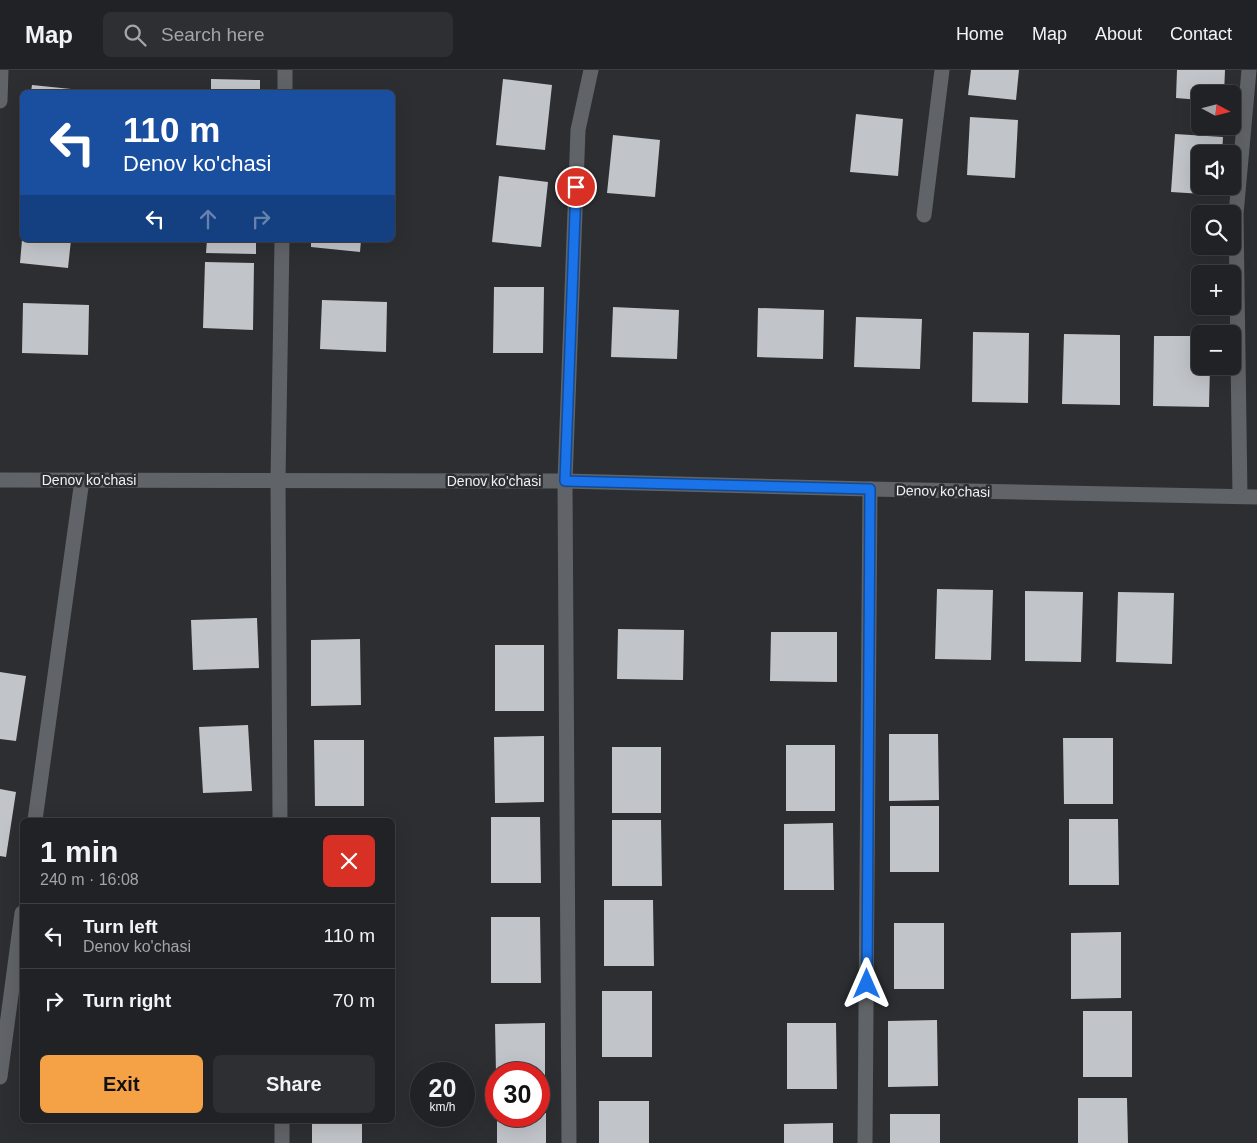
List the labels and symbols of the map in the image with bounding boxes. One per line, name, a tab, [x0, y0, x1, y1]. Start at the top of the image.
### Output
north arrow	[1191, 85, 1241, 135]
pin	[555, 166, 597, 208]
street label: Denov ko'chasi	[42, 472, 136, 488]
street label: Denov ko'chasi	[447, 473, 541, 489]
street label: Denov ko'chasi	[896, 482, 990, 500]
position arrow	[840, 957, 892, 1009]
speed limit sign: 30	[485, 1062, 550, 1127]

